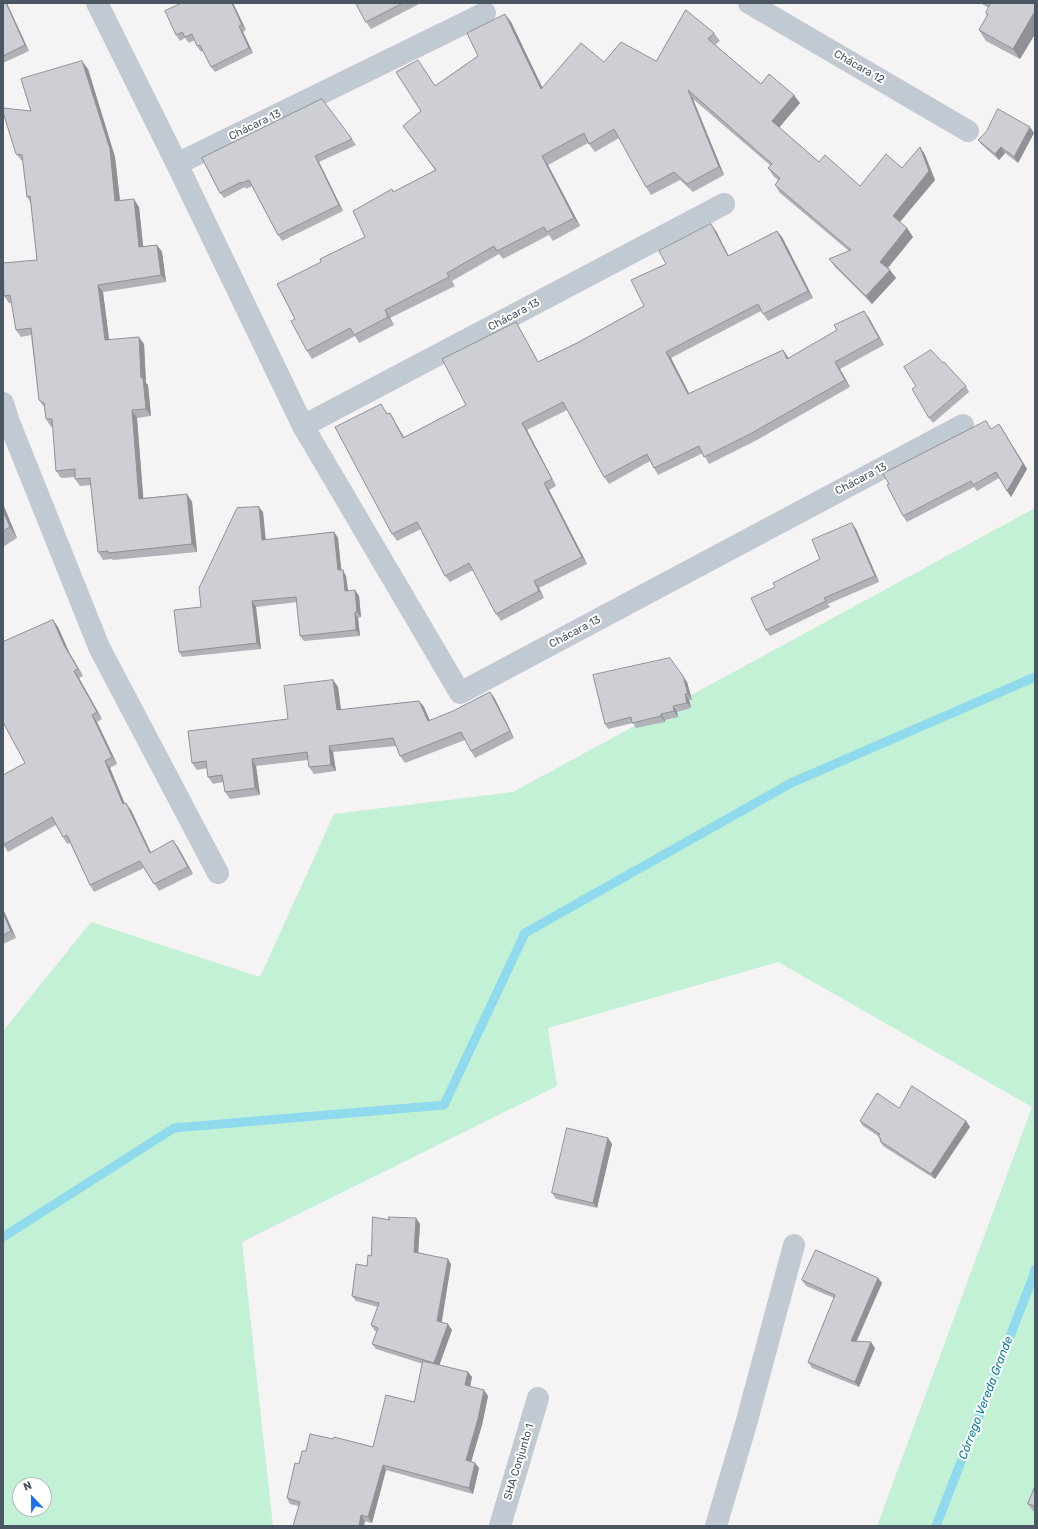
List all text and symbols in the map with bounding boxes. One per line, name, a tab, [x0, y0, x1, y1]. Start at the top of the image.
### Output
street label: Chácara 12	[831, 47, 887, 87]
street label: Chácara 13	[227, 107, 283, 143]
street label: Chácara 13	[486, 296, 542, 334]
street label: Chácara 13	[833, 460, 889, 498]
street label: Chácara 13	[547, 613, 603, 651]
water label: Córrego Vereda Grande	[956, 1334, 1016, 1462]
street label: SHA Conjunto 1	[501, 1422, 537, 1502]
north arrow	[12, 1477, 52, 1517]
text: N	[22, 1479, 34, 1494]

